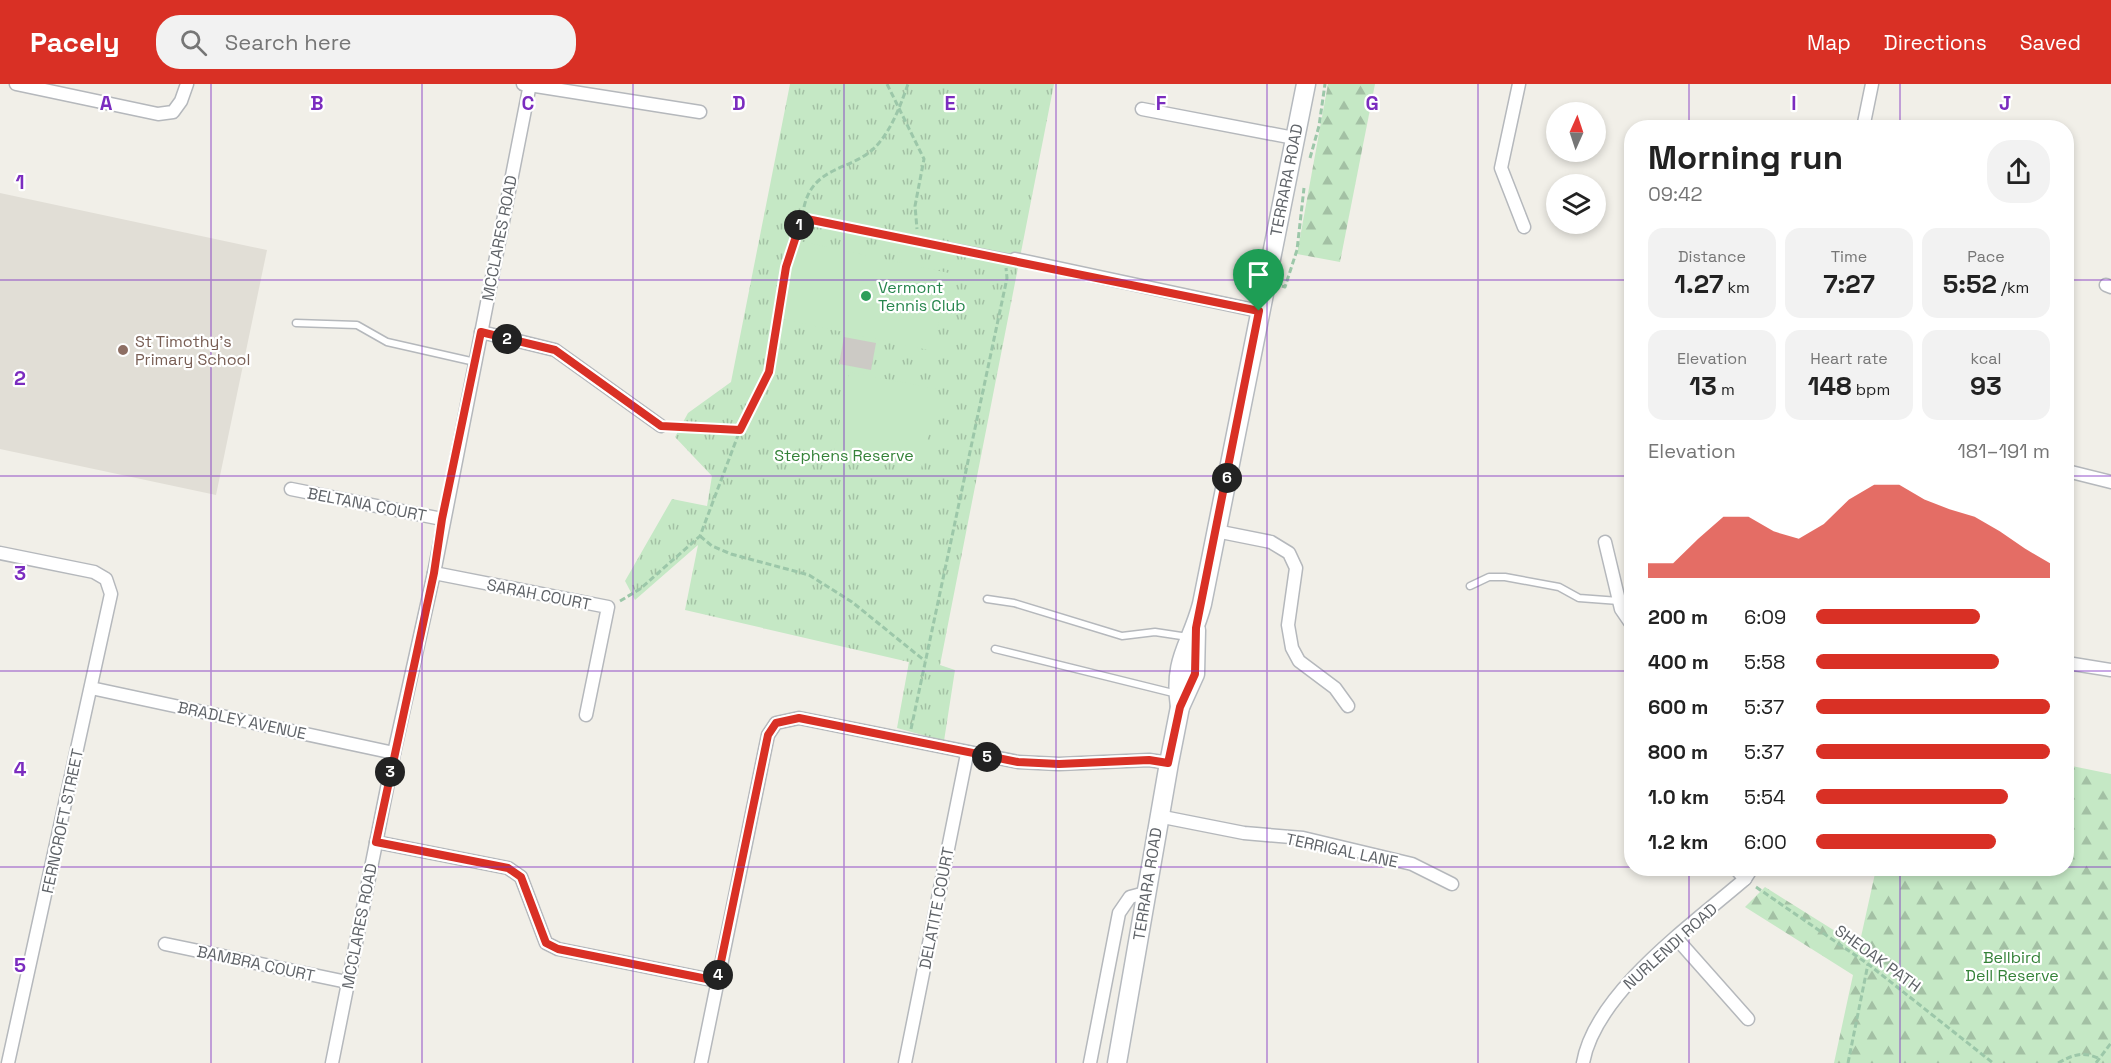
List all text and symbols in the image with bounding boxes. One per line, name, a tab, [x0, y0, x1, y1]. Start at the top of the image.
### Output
search box	[156, 15, 576, 69]
text: Pacely	[30, 24, 120, 60]
icon: search	[177, 26, 210, 59]
text: Search here	[225, 28, 352, 56]
text: Map	[1807, 29, 1851, 56]
text: Directions	[1884, 29, 1987, 56]
text: Saved	[2020, 29, 2081, 56]
text: A	[100, 90, 113, 116]
text: B	[310, 90, 324, 116]
text: C	[522, 90, 535, 116]
text: D	[732, 90, 746, 116]
text: E	[944, 90, 956, 116]
text: F	[1156, 90, 1167, 116]
text: G	[1365, 90, 1379, 116]
text: I	[1791, 90, 1797, 116]
text: J	[1999, 90, 2011, 116]
north arrow	[1546, 102, 1606, 162]
map controls	[1546, 102, 1606, 234]
street label: TERRARA ROAD	[1265, 122, 1308, 238]
text: Morning run	[1648, 137, 1843, 179]
button: share	[1987, 140, 2050, 203]
text: 1	[15, 169, 25, 195]
street label: MCCLARES ROAD	[477, 173, 522, 303]
button: layers	[1546, 174, 1606, 234]
text: 09:42	[1648, 181, 1703, 207]
pin: 1	[784, 210, 814, 240]
text: 1	[795, 214, 803, 235]
text: Distance	[1678, 246, 1746, 267]
text: Time	[1831, 246, 1867, 267]
text: Pace	[1967, 246, 2005, 267]
pin	[1233, 249, 1284, 311]
icon: arrive	[1242, 258, 1275, 291]
text: 1.27	[1674, 267, 1723, 301]
text: 7:27	[1823, 267, 1875, 301]
text: 5:52	[1943, 267, 1997, 301]
place label: Vermont Tennis Club	[878, 277, 966, 316]
text: km	[1723, 277, 1750, 298]
text: /km	[1997, 277, 2029, 298]
marker: Vermont Tennis Club	[859, 289, 873, 303]
pin: 2	[492, 324, 522, 354]
text: 2	[502, 328, 512, 349]
place label: St Timothy's Primary School	[135, 331, 250, 370]
marker: St Timothy's Primary School	[116, 343, 130, 357]
text: Elevation	[1677, 348, 1747, 369]
text: Heart rate	[1810, 348, 1888, 369]
text: kcal	[1971, 348, 2001, 369]
text: 2	[14, 365, 26, 391]
text: 13	[1689, 369, 1717, 403]
text: 148	[1808, 369, 1852, 403]
text: 93	[1970, 369, 2002, 403]
text: m	[1717, 379, 1735, 400]
text: bpm	[1852, 379, 1890, 400]
text: Elevation	[1648, 438, 1736, 464]
text: 181–191 m	[1957, 438, 2050, 464]
park label: Stephens Reserve	[774, 445, 914, 466]
pin: 6	[1212, 463, 1242, 493]
text: 6	[1222, 467, 1232, 488]
street label: BELTANA COURT	[306, 483, 428, 526]
text: 3	[14, 560, 26, 586]
street label: SARAH COURT	[485, 574, 593, 615]
text: 200 m	[1648, 604, 1708, 630]
text: 6:09	[1744, 604, 1786, 630]
text: 400 m	[1648, 649, 1709, 675]
text: 5:58	[1744, 649, 1785, 675]
text: 600 m	[1648, 694, 1708, 720]
text: 5:37	[1744, 694, 1784, 720]
street label: BRADLEY AVENUE	[176, 697, 308, 744]
text: 800 m	[1648, 739, 1708, 765]
text: 5:37	[1744, 739, 1784, 765]
pin: 5	[972, 742, 1002, 772]
text: 5	[982, 746, 992, 767]
street label: FERNCROFT STREET	[37, 747, 88, 895]
text: 4	[14, 756, 27, 782]
pin: 3	[375, 757, 405, 787]
text: 3	[385, 761, 395, 782]
text: 1.0 km	[1648, 784, 1709, 810]
text: 5:54	[1744, 784, 1786, 810]
street label: TERRARA ROAD	[1128, 826, 1167, 942]
street label: TERRIGAL LANE	[1284, 828, 1400, 873]
text: 1.2 km	[1648, 829, 1708, 855]
text: 6:00	[1744, 829, 1787, 855]
street label: DELATITE COURT	[914, 845, 959, 971]
street label: MCCLARES ROAD	[337, 861, 382, 991]
street label: NURLENDI ROAD	[1619, 899, 1722, 994]
street label: SHEOAK PATH	[1831, 920, 1925, 997]
street label: BAMBRA COURT	[195, 941, 317, 986]
park label: Bellbird Dell Reserve	[1965, 947, 2059, 986]
text: 5	[14, 952, 26, 978]
pin: 4	[703, 960, 733, 990]
text: 4	[713, 964, 723, 985]

